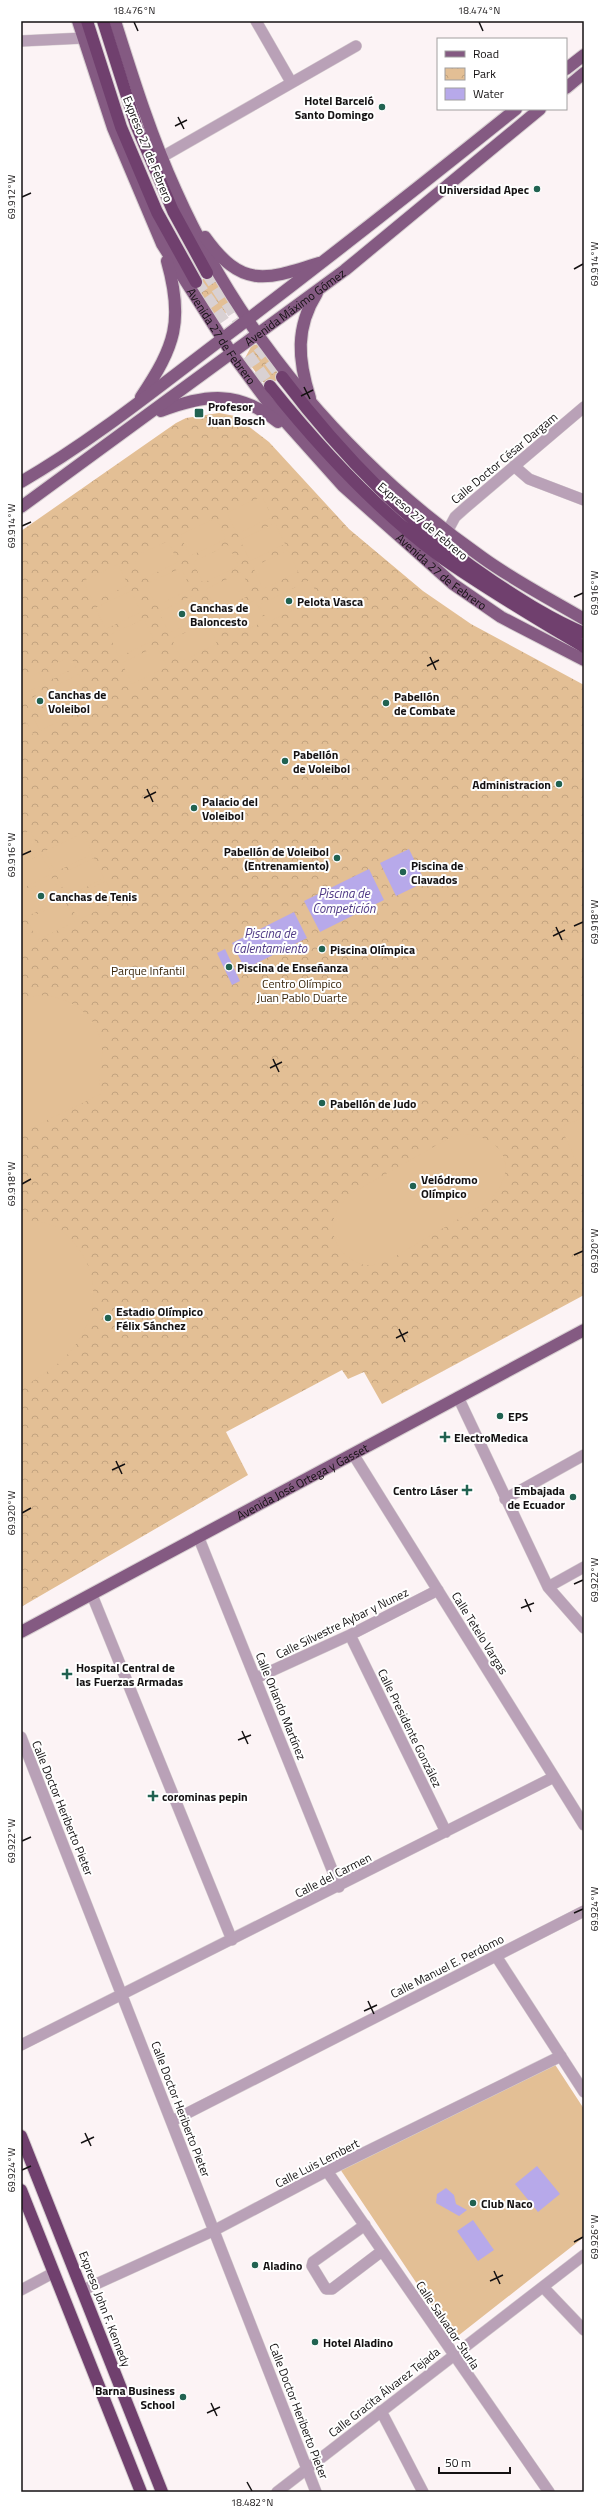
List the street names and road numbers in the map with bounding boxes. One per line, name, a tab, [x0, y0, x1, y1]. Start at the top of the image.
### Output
street label: Expreso 27 de Febrero	[118, 93, 178, 205]
street label: Avenida Máximo Gómez	[240, 263, 349, 350]
street label: Avenida 27 de Febrero	[182, 284, 261, 388]
street label: Calle Doctor César Dargam	[446, 408, 562, 508]
street label: Expreso 27 de Febrero	[374, 477, 472, 565]
street label: Avenida 27 de Febrero	[392, 528, 491, 614]
street label: Avenida José Ortega y Gasset	[233, 1438, 372, 1524]
street label: Calle Silvestre Aybar y Nunez	[272, 1583, 412, 1663]
street label: Calle Tetelo Vargas	[447, 1588, 513, 1678]
street label: Calle Orlando Martínez	[251, 1649, 311, 1763]
street label: Calle Presidente González	[373, 1665, 447, 1791]
street label: Calle Doctor Heriberto Pieter	[27, 1738, 99, 1878]
street label: Calle del Carmen	[291, 1848, 375, 1902]
street label: Calle Manuel E. Perdomo	[387, 1929, 507, 2003]
street label: Calle Doctor Heriberto Pieter	[146, 2038, 216, 2180]
street label: Calle Luis Lembert	[272, 2133, 363, 2192]
street label: Expreso John F. Kennedy	[74, 2248, 136, 2370]
street label: Calle Salvador Sturla	[411, 2277, 485, 2373]
street label: Calle Doctor Heriberto Pieter	[264, 2340, 334, 2482]
street label: Calle Gracita Álvarez Tejada	[324, 2342, 444, 2442]

